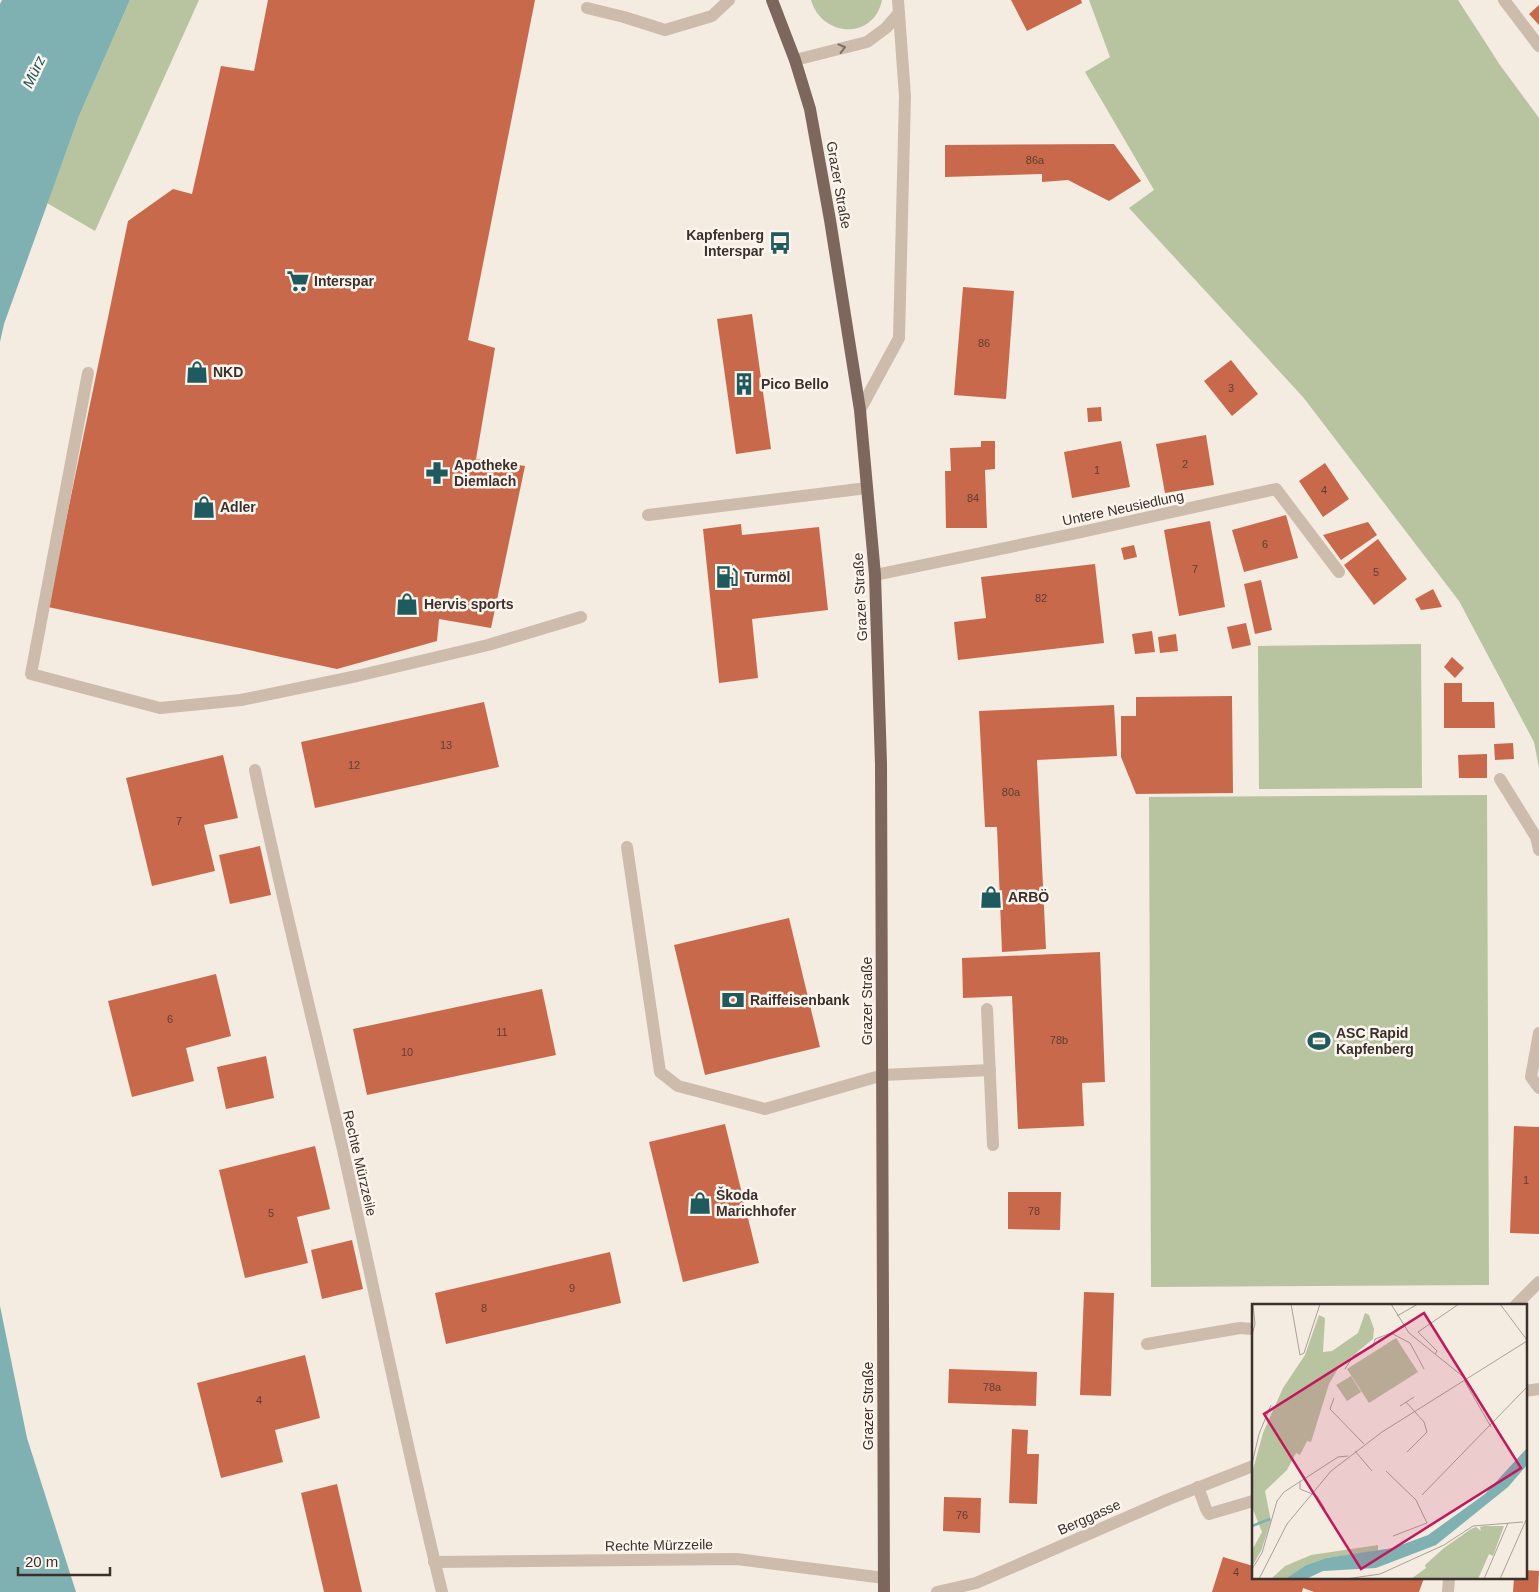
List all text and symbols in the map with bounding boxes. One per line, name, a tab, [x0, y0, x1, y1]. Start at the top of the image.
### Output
one-way arrow	[837, 43, 846, 54]
water label: Mürz	[19, 53, 49, 90]
street label: Grazer Straße	[823, 140, 855, 230]
house number: 86a	[1026, 154, 1045, 166]
place label: Kapfenberg Interspar	[686, 227, 765, 259]
bus stop icon: Kapfenberg Interspar	[767, 230, 793, 256]
supermarket icon: Interspar	[285, 268, 311, 294]
place label: Interspar	[314, 273, 374, 289]
house number: 86	[978, 337, 990, 349]
shop icon: NKD	[184, 359, 210, 385]
place label: NKD	[213, 364, 243, 380]
building icon: Pico Bello	[731, 371, 757, 397]
place label: Pico Bello	[761, 376, 829, 392]
house number: 3	[1228, 382, 1234, 394]
place label: Apotheke Diemlach	[454, 457, 518, 489]
house number: 2	[1182, 458, 1188, 470]
pharmacy icon: Apotheke Diemlach	[424, 460, 450, 486]
house number: 1	[1094, 464, 1100, 476]
house number: 4	[1321, 484, 1327, 496]
street label: Untere Neusiedlung	[1061, 487, 1185, 529]
house number: 84	[967, 492, 979, 504]
shop icon: Adler	[191, 494, 217, 520]
place label: Adler	[220, 499, 256, 515]
house number: 6	[1262, 538, 1268, 550]
street label: Grazer Straße	[850, 552, 870, 642]
house number: 7	[1192, 563, 1198, 575]
fuel station icon: Turmöl	[714, 564, 740, 590]
house number: 5	[1373, 566, 1379, 578]
place label: Turmöl	[744, 569, 790, 585]
shop icon: Hervis sports	[394, 591, 420, 617]
house number: 82	[1035, 592, 1047, 604]
place label: Hervis sports	[424, 596, 514, 612]
house number: 13	[440, 739, 452, 751]
house number: 12	[348, 759, 360, 771]
house number: 80a	[1002, 786, 1021, 798]
house number: 7	[176, 815, 182, 827]
shop icon: ARBÖ	[978, 884, 1004, 910]
place label: ARBÖ	[1008, 889, 1049, 905]
street label: Grazer Straße	[859, 956, 875, 1045]
bank icon: Raiffeisenbank	[720, 987, 746, 1013]
place label: Raiffeisenbank	[750, 992, 850, 1008]
house number: 6	[167, 1013, 173, 1025]
place label: ASC Rapid Kapfenberg	[1336, 1025, 1414, 1057]
house number: 11	[496, 1026, 508, 1038]
sports icon: ASC Rapid Kapfenberg	[1306, 1028, 1332, 1054]
house number: 78b	[1050, 1034, 1068, 1046]
house number: 10	[401, 1046, 413, 1058]
street label: Rechte Mürzzeile	[340, 1109, 380, 1218]
house number: 1	[1523, 1174, 1529, 1186]
place label: Škoda Marichhofer	[716, 1186, 797, 1219]
shop icon: Škoda Marichhofer	[687, 1190, 713, 1216]
house number: 78	[1028, 1205, 1040, 1217]
house number: 5	[268, 1207, 274, 1219]
house number: 9	[569, 1282, 575, 1294]
house number: 8	[481, 1302, 487, 1314]
inset map	[1252, 1304, 1526, 1580]
street label: Grazer Straße	[860, 1361, 876, 1450]
house number: 78a	[983, 1381, 1002, 1393]
house number: 4	[256, 1394, 262, 1406]
street label: Berggasse	[1055, 1496, 1123, 1538]
house number: 76	[956, 1509, 968, 1521]
street label: Rechte Mürzzeile	[605, 1536, 713, 1554]
scale bar	[18, 1544, 110, 1576]
text: 20 m	[25, 1553, 58, 1570]
house number: 4	[1233, 1566, 1239, 1578]

